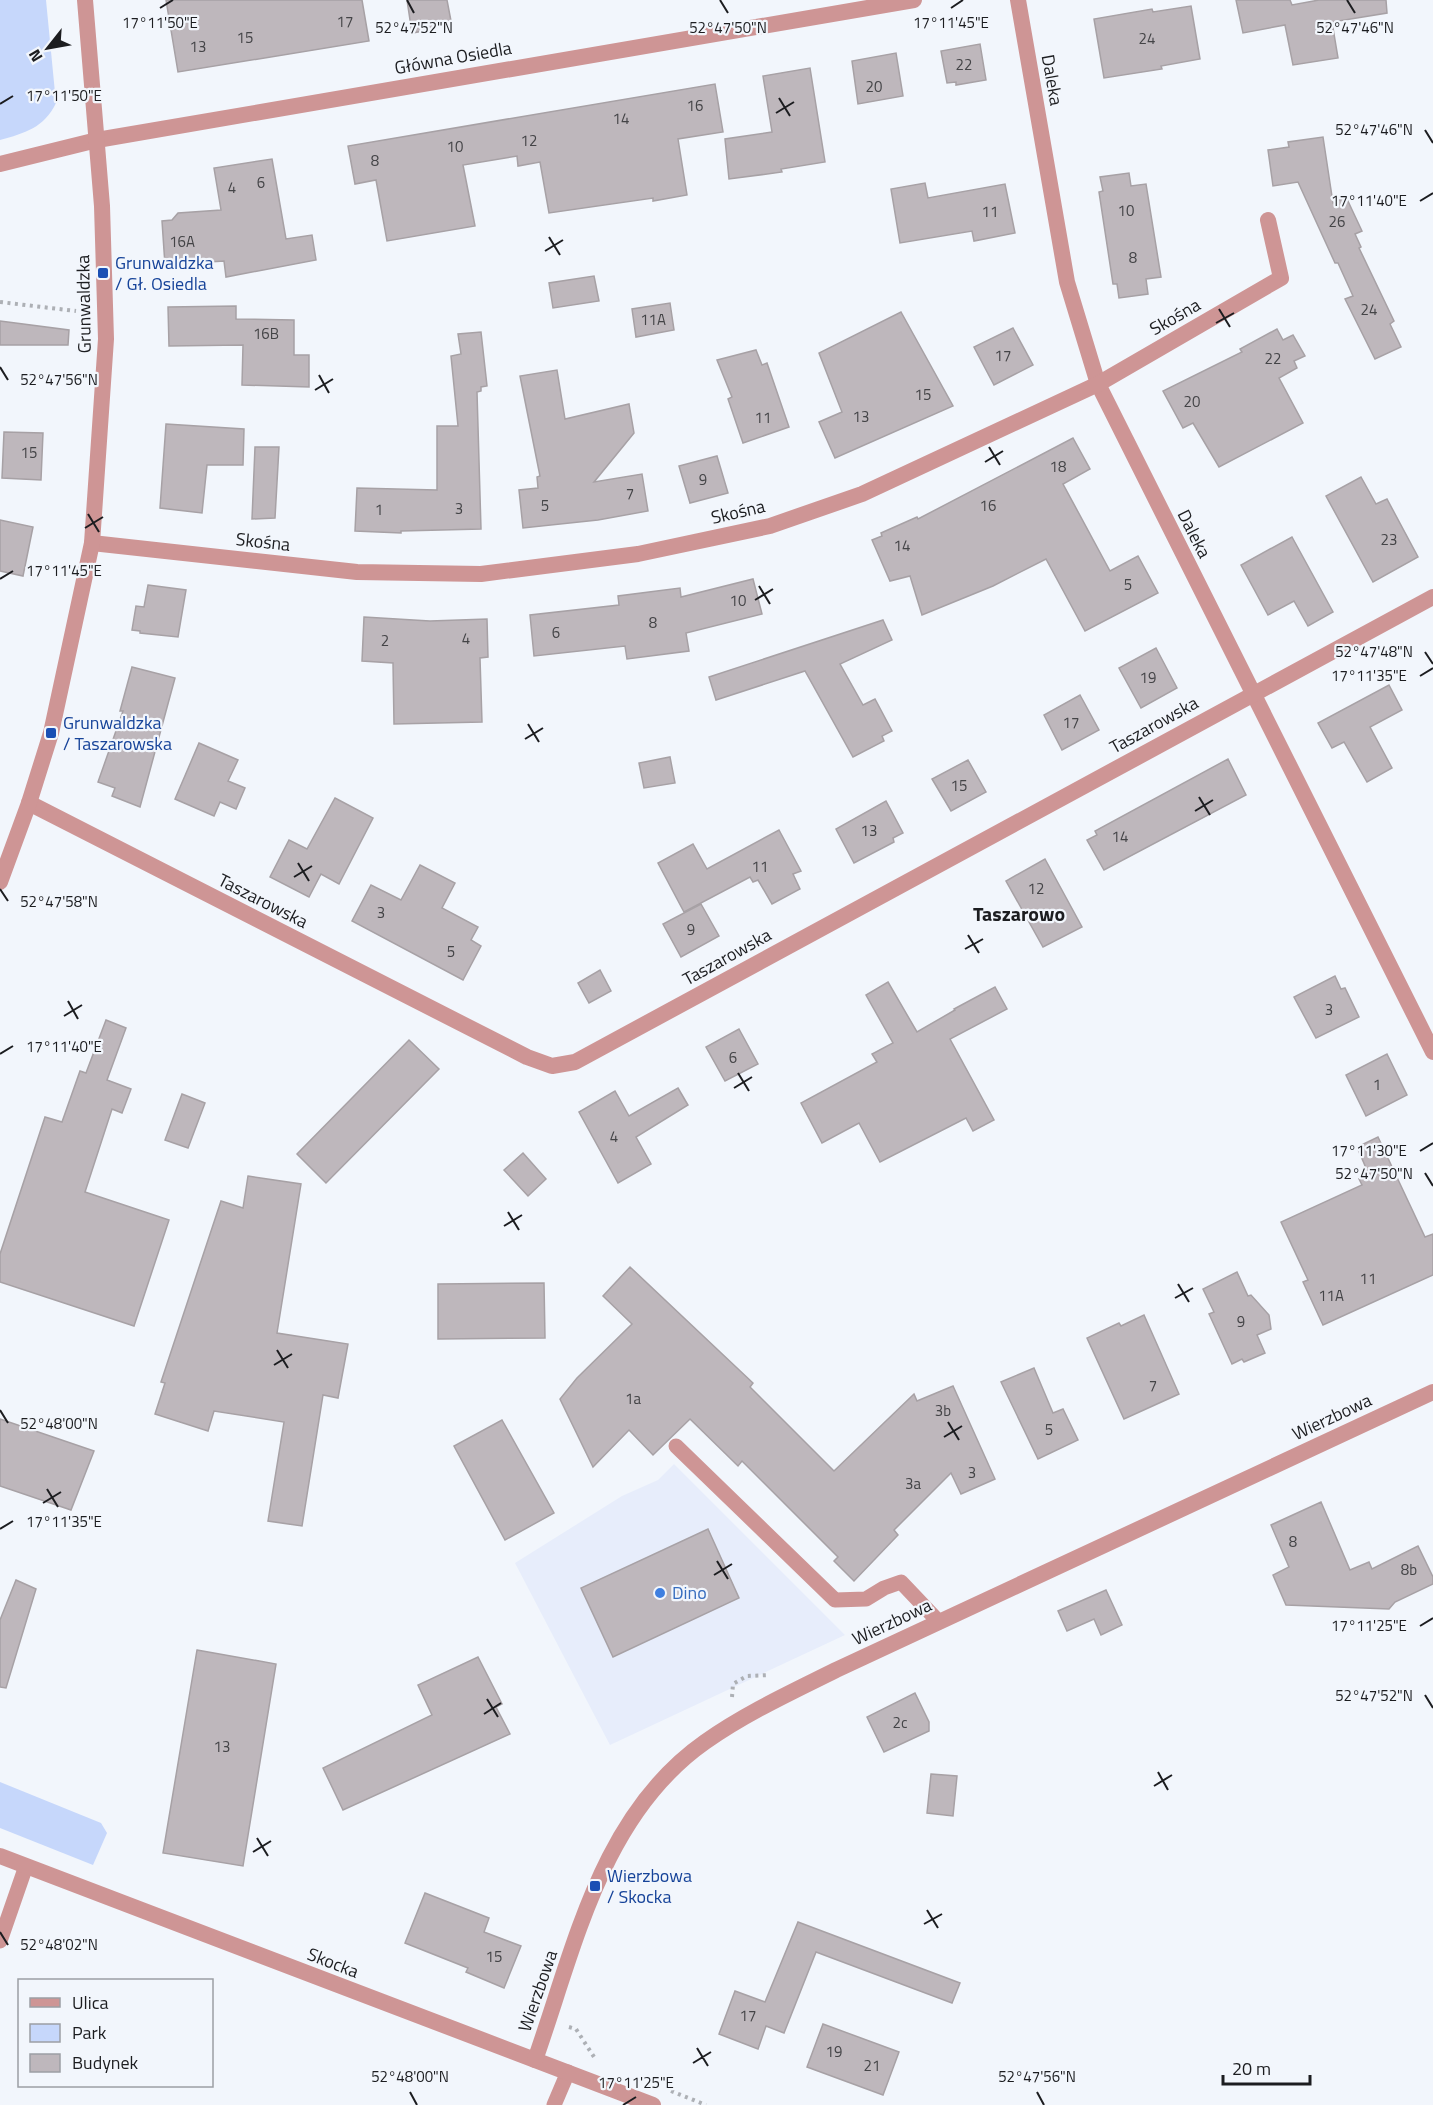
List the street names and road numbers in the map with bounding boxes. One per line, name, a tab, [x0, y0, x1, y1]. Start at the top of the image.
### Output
street label: Główna Osiedla	[392, 34, 514, 81]
street label: Daleka	[1035, 52, 1070, 108]
street label: Grunwaldzka	[69, 254, 98, 354]
street label: Skośna	[1144, 291, 1205, 342]
street label: Skośna	[708, 492, 768, 531]
street label: Daleka	[1171, 505, 1218, 563]
street label: Skośna	[234, 525, 292, 558]
street label: Taszarowska	[1105, 689, 1203, 760]
street label: Taszarowska	[214, 866, 313, 935]
street label: Taszarowska	[678, 921, 776, 992]
street label: Wierzbowa	[1288, 1386, 1376, 1447]
street label: Wierzbowa	[848, 1591, 936, 1652]
street label: Skocka	[304, 1940, 363, 1985]
street label: Wierzbowa	[511, 1946, 564, 2035]

